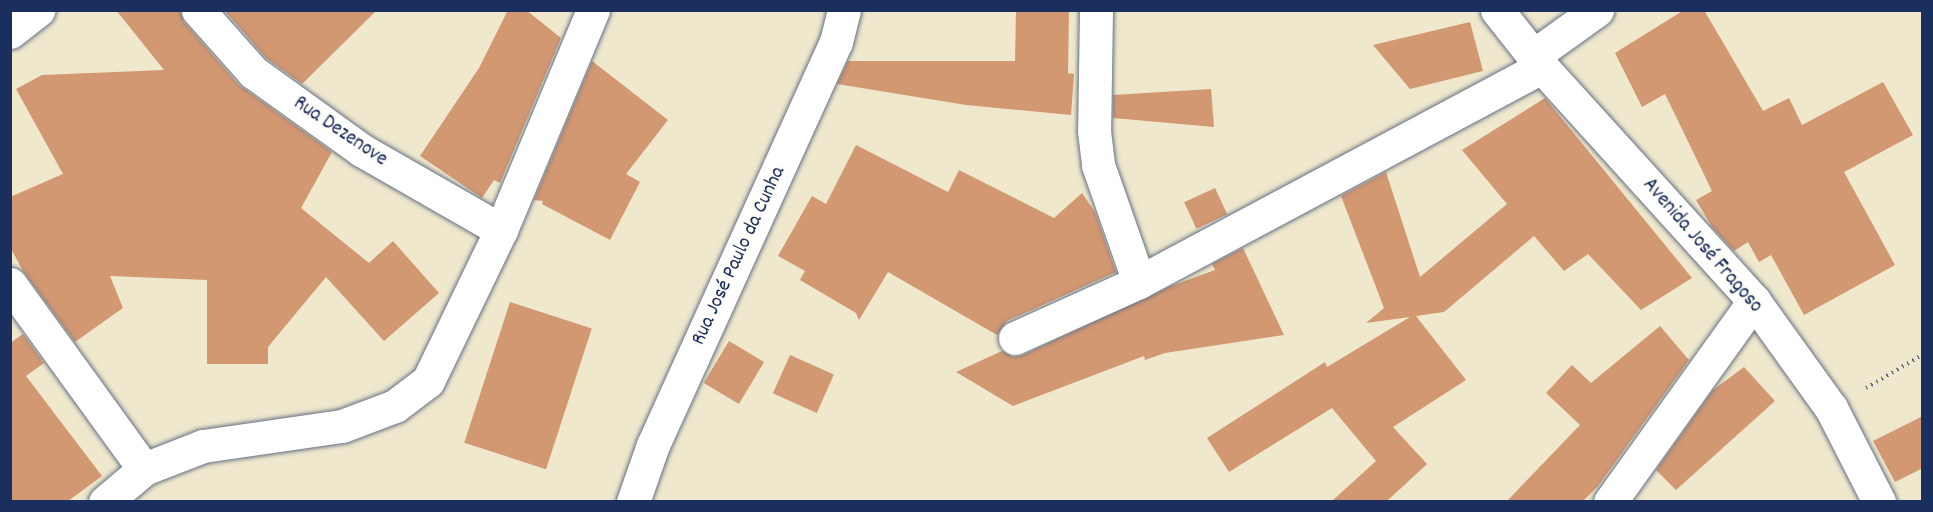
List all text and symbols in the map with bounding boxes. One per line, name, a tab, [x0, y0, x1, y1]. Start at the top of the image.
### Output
street label: Rua Dezenove	[288, 91, 392, 173]
street label: Rua José Paulo da Cunha	[687, 163, 791, 349]
street label: Avenida José Fragoso	[1636, 173, 1768, 319]

